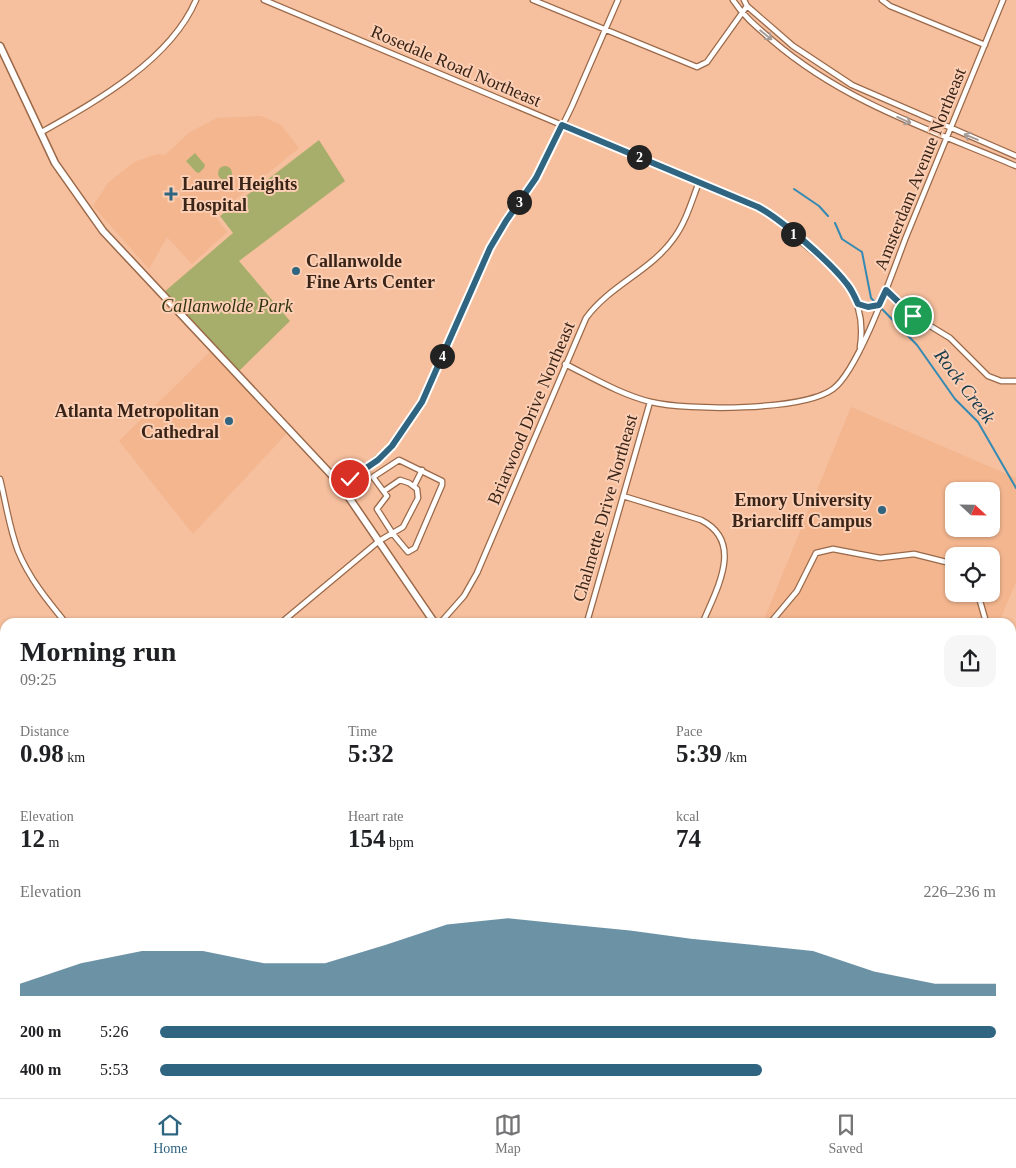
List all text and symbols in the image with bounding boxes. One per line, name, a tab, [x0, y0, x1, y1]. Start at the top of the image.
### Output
street label: Rosedale Road Northeast	[368, 21, 544, 111]
one-way arrow	[759, 30, 772, 41]
street label: Amsterdam Avenue Northeast	[870, 65, 970, 273]
one-way arrow	[896, 115, 911, 125]
one-way arrow	[964, 132, 979, 141]
pin: 2	[626, 144, 652, 170]
text: 2	[636, 150, 643, 165]
place label: Laurel Heights Hospital	[182, 174, 297, 215]
marker: Laurel Heights Hospital	[164, 187, 178, 201]
pin: 3	[506, 190, 532, 214]
text: 3	[516, 195, 523, 210]
pin: 1	[780, 222, 806, 246]
text: 1	[790, 227, 797, 242]
place label: Callanwolde Fine Arts Center	[306, 251, 435, 292]
marker: Callanwolde Fine Arts Center	[290, 265, 302, 277]
pin	[892, 295, 934, 337]
park label: Callanwolde Park	[161, 296, 294, 316]
icon: arrive	[899, 302, 927, 330]
street label: Briarwood Drive Northeast	[483, 318, 579, 508]
pin: 4	[430, 344, 454, 368]
water label: Rock Creek	[930, 344, 1000, 428]
text: 4	[439, 349, 446, 364]
place label: Atlanta Metropolitan Cathedral	[55, 401, 219, 442]
street label: Chalmette Drive Northeast	[569, 412, 641, 604]
marker: Atlanta Metropolitan Cathedral	[223, 415, 235, 427]
pin	[329, 458, 371, 500]
icon: check	[336, 465, 364, 493]
north arrow	[945, 482, 1000, 538]
map controls	[945, 482, 1000, 602]
place label: Emory University Briarcliff Campus	[732, 490, 872, 531]
marker: Emory University Briarcliff Campus	[876, 504, 888, 516]
button: locate	[945, 547, 1000, 602]
button: share	[944, 635, 996, 687]
text: Morning run	[20, 636, 176, 667]
text: 09:25	[20, 671, 56, 688]
text: Distance	[20, 724, 69, 739]
text: Time	[348, 724, 377, 739]
text: Pace	[676, 724, 702, 739]
text: 0.98	[20, 740, 64, 767]
text: 5:32	[348, 740, 394, 767]
text: 5:39	[676, 740, 722, 767]
text: km	[64, 750, 85, 765]
text: /km	[722, 750, 747, 765]
text: Elevation	[20, 809, 74, 824]
text: Heart rate	[348, 809, 404, 824]
text: kcal	[676, 809, 699, 824]
text: 12	[20, 825, 45, 852]
text: 154	[348, 825, 386, 852]
text: 74	[676, 825, 701, 852]
text: m	[45, 835, 59, 850]
text: bpm	[386, 835, 414, 850]
text: Elevation	[20, 883, 81, 900]
text: 226–236 m	[924, 883, 996, 900]
text: 200 m	[20, 1023, 61, 1040]
text: 5:26	[100, 1023, 128, 1040]
text: 400 m	[20, 1061, 61, 1078]
text: 5:53	[100, 1061, 128, 1078]
tab: Home	[153, 1111, 187, 1157]
tab: Map	[494, 1111, 522, 1157]
tab: Saved	[829, 1111, 863, 1157]

